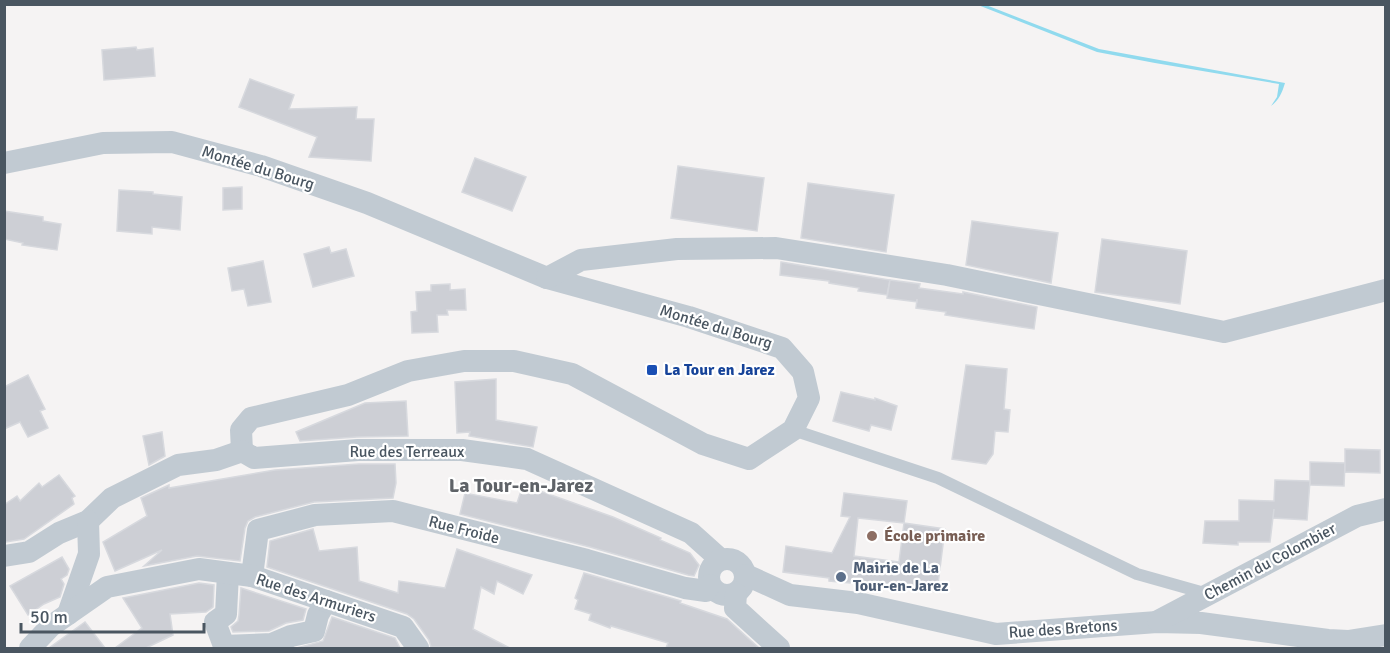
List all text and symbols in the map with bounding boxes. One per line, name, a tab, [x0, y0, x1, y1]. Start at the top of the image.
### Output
street label: Montée du Bourg	[199, 141, 317, 195]
street label: Montée du Bourg	[657, 300, 775, 354]
place label: La Tour en Jarez	[664, 360, 775, 380]
marker: La Tour en Jarez	[645, 363, 659, 377]
street label: Rue des Terreaux	[350, 442, 465, 462]
district label: La Tour-en-Jarez	[449, 473, 593, 498]
street label: Rue Froide	[427, 512, 501, 548]
street label: Chemin du Colombier	[1201, 519, 1340, 605]
place label: École primaire	[884, 526, 985, 546]
marker: École primaire	[865, 529, 879, 543]
place label: Mairie de La Tour-en-Jarez	[853, 558, 948, 596]
street label: Rue des Armuriers	[253, 569, 379, 627]
marker: Mairie de La Tour-en-Jarez	[834, 570, 848, 584]
scale bar	[21, 596, 204, 634]
text: 50 m	[30, 606, 68, 628]
street label: Rue des Bretons	[1008, 615, 1118, 643]

